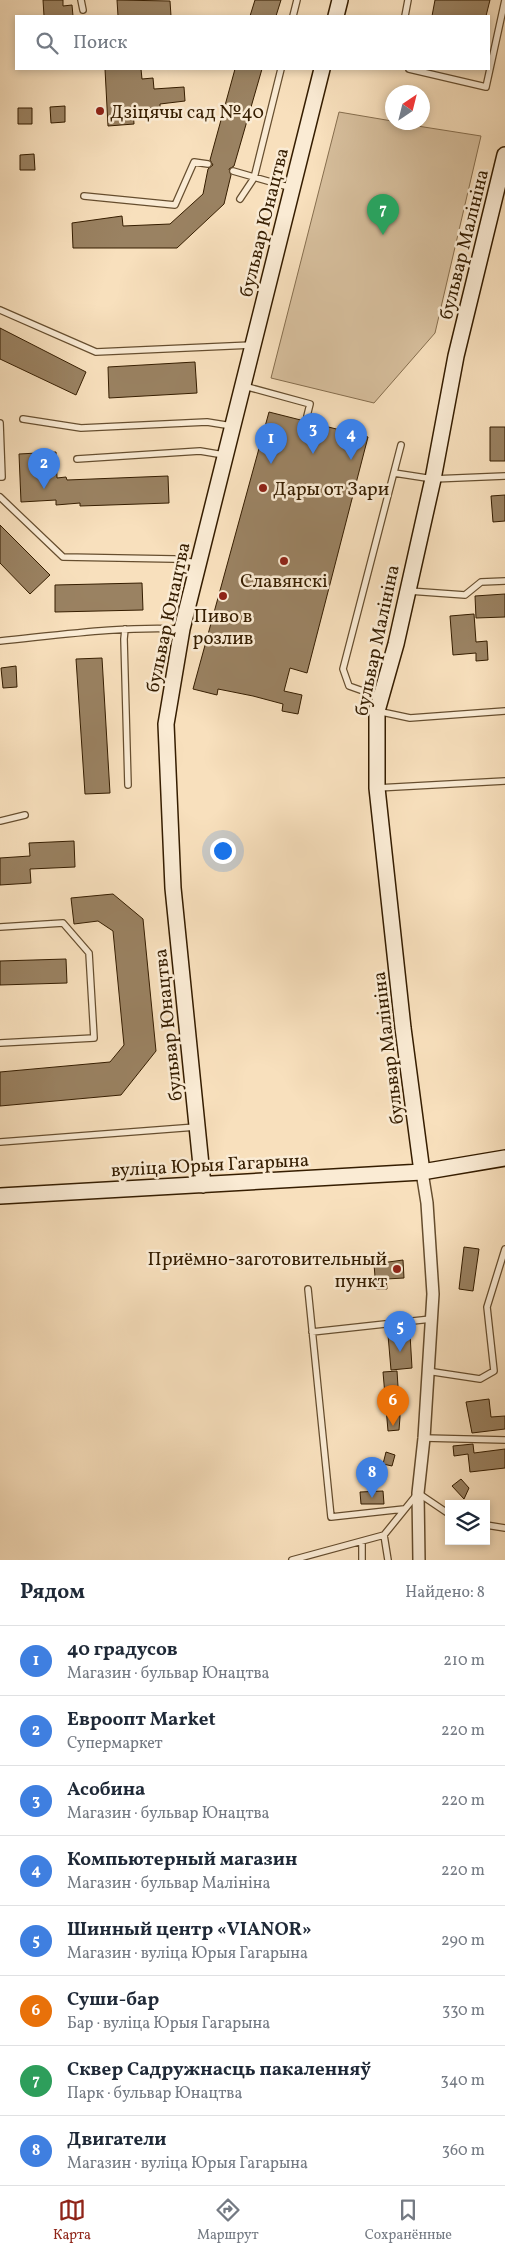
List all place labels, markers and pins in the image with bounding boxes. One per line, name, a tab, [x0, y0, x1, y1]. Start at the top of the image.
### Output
place label: Дзіцячы сад №40	[110, 100, 264, 126]
marker: Дзіцячы сад №40	[94, 105, 106, 117]
pin: 7	[367, 194, 399, 235]
pin: 3	[297, 413, 329, 454]
pin: 4	[335, 419, 367, 460]
pin: 1	[255, 423, 287, 464]
pin: 2	[28, 448, 60, 489]
place label: Дары от Зари	[273, 477, 389, 503]
marker: Дары от Зари	[257, 482, 269, 494]
marker: Славянскі	[278, 555, 290, 567]
place label: Славянскі	[240, 569, 328, 595]
marker: Пиво в розлив	[217, 590, 229, 602]
place label: Пиво в розлив	[193, 604, 253, 652]
place label: Приёмно-заготовительный пункт	[148, 1247, 387, 1295]
marker: Приёмно-заготовительный пункт	[391, 1263, 403, 1275]
pin: 5	[384, 1311, 416, 1352]
pin: 6	[377, 1385, 409, 1426]
pin: 8	[356, 1457, 388, 1498]

